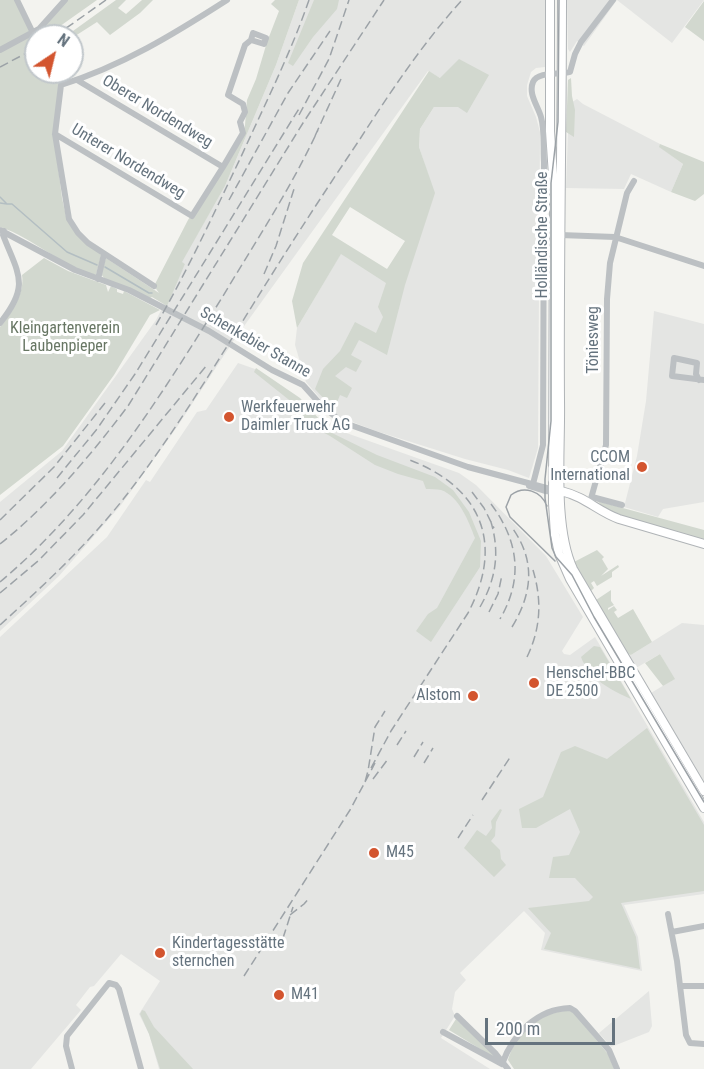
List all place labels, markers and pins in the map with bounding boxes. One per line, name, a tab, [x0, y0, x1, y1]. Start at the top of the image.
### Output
place label: Werkfeuerwehr Daimler Truck AG	[241, 398, 350, 436]
marker: Werkfeuerwehr Daimler Truck AG	[222, 410, 236, 424]
place label: CCOM International	[550, 448, 630, 486]
marker: CCOM International	[635, 460, 649, 474]
place label: Henschel-BBC DE 2500	[546, 664, 635, 702]
marker: Henschel-BBC DE 2500	[527, 676, 541, 690]
place label: Alstom	[416, 686, 461, 706]
marker: Alstom	[466, 689, 480, 703]
place label: M45	[386, 843, 414, 863]
marker: M45	[367, 846, 381, 860]
place label: Kindertagesstätte sternchen	[172, 934, 285, 972]
marker: Kindertagesstätte sternchen	[153, 946, 167, 960]
place label: M41	[291, 985, 319, 1005]
marker: M41	[272, 988, 286, 1002]

